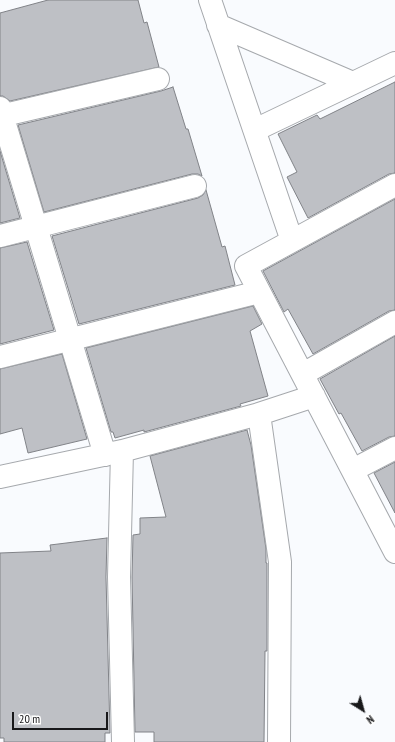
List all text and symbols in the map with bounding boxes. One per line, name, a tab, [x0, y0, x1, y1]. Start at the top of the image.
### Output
north arrow	[343, 690, 383, 730]
scale bar	[14, 704, 110, 730]
text: 20 m	[19, 711, 40, 726]
text: N	[364, 712, 377, 727]

